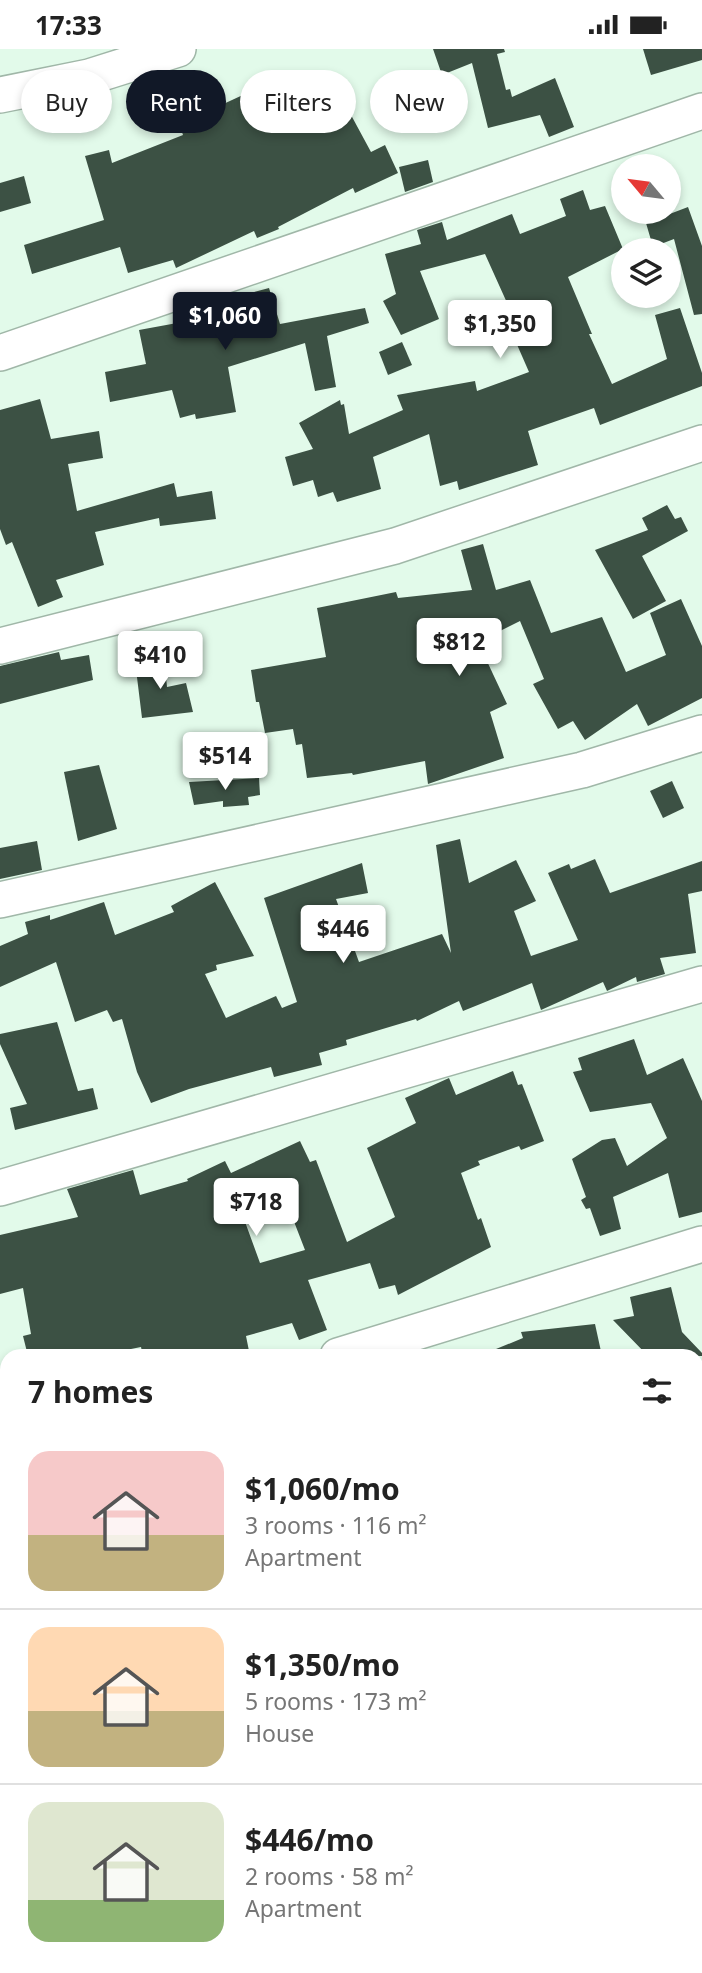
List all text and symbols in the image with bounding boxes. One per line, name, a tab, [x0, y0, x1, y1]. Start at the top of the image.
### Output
text: 17:33	[35, 7, 102, 43]
chip: Buy	[21, 70, 112, 133]
chip: Rent	[126, 70, 226, 133]
chip: Filters	[240, 70, 356, 133]
chip: New	[370, 70, 468, 133]
north arrow	[611, 154, 681, 224]
map controls	[611, 154, 681, 308]
button: layers	[611, 238, 681, 308]
pin: $1,060	[168, 293, 282, 352]
text: $1,060	[189, 299, 261, 331]
pin: $1,350	[443, 301, 557, 360]
text: $1,350	[464, 307, 536, 339]
pin: $812	[418, 619, 500, 678]
text: $812	[433, 625, 485, 657]
pin: $410	[119, 631, 201, 691]
text: $410	[134, 638, 186, 670]
pin: $514	[184, 733, 266, 792]
text: $514	[199, 739, 251, 771]
pin: $446	[302, 905, 384, 965]
text: $446	[317, 912, 369, 944]
pin: $718	[215, 1179, 297, 1238]
text: $718	[230, 1185, 282, 1217]
text: 7 homes	[28, 1371, 153, 1412]
icon: filters	[638, 1372, 676, 1410]
text: $1,060/mo	[245, 1468, 400, 1509]
icon: home	[84, 1479, 168, 1563]
text: 3 rooms · 116 m²	[245, 1509, 427, 1541]
text: Apartment	[245, 1541, 362, 1573]
text: $1,350/mo	[245, 1644, 400, 1685]
icon: home	[84, 1655, 168, 1739]
text: 5 rooms · 173 m²	[245, 1685, 427, 1717]
text: House	[245, 1717, 314, 1749]
text: $446/mo	[245, 1819, 374, 1860]
icon: home	[84, 1830, 168, 1914]
text: 2 rooms · 58 m²	[245, 1860, 414, 1892]
text: Apartment	[245, 1892, 362, 1924]

